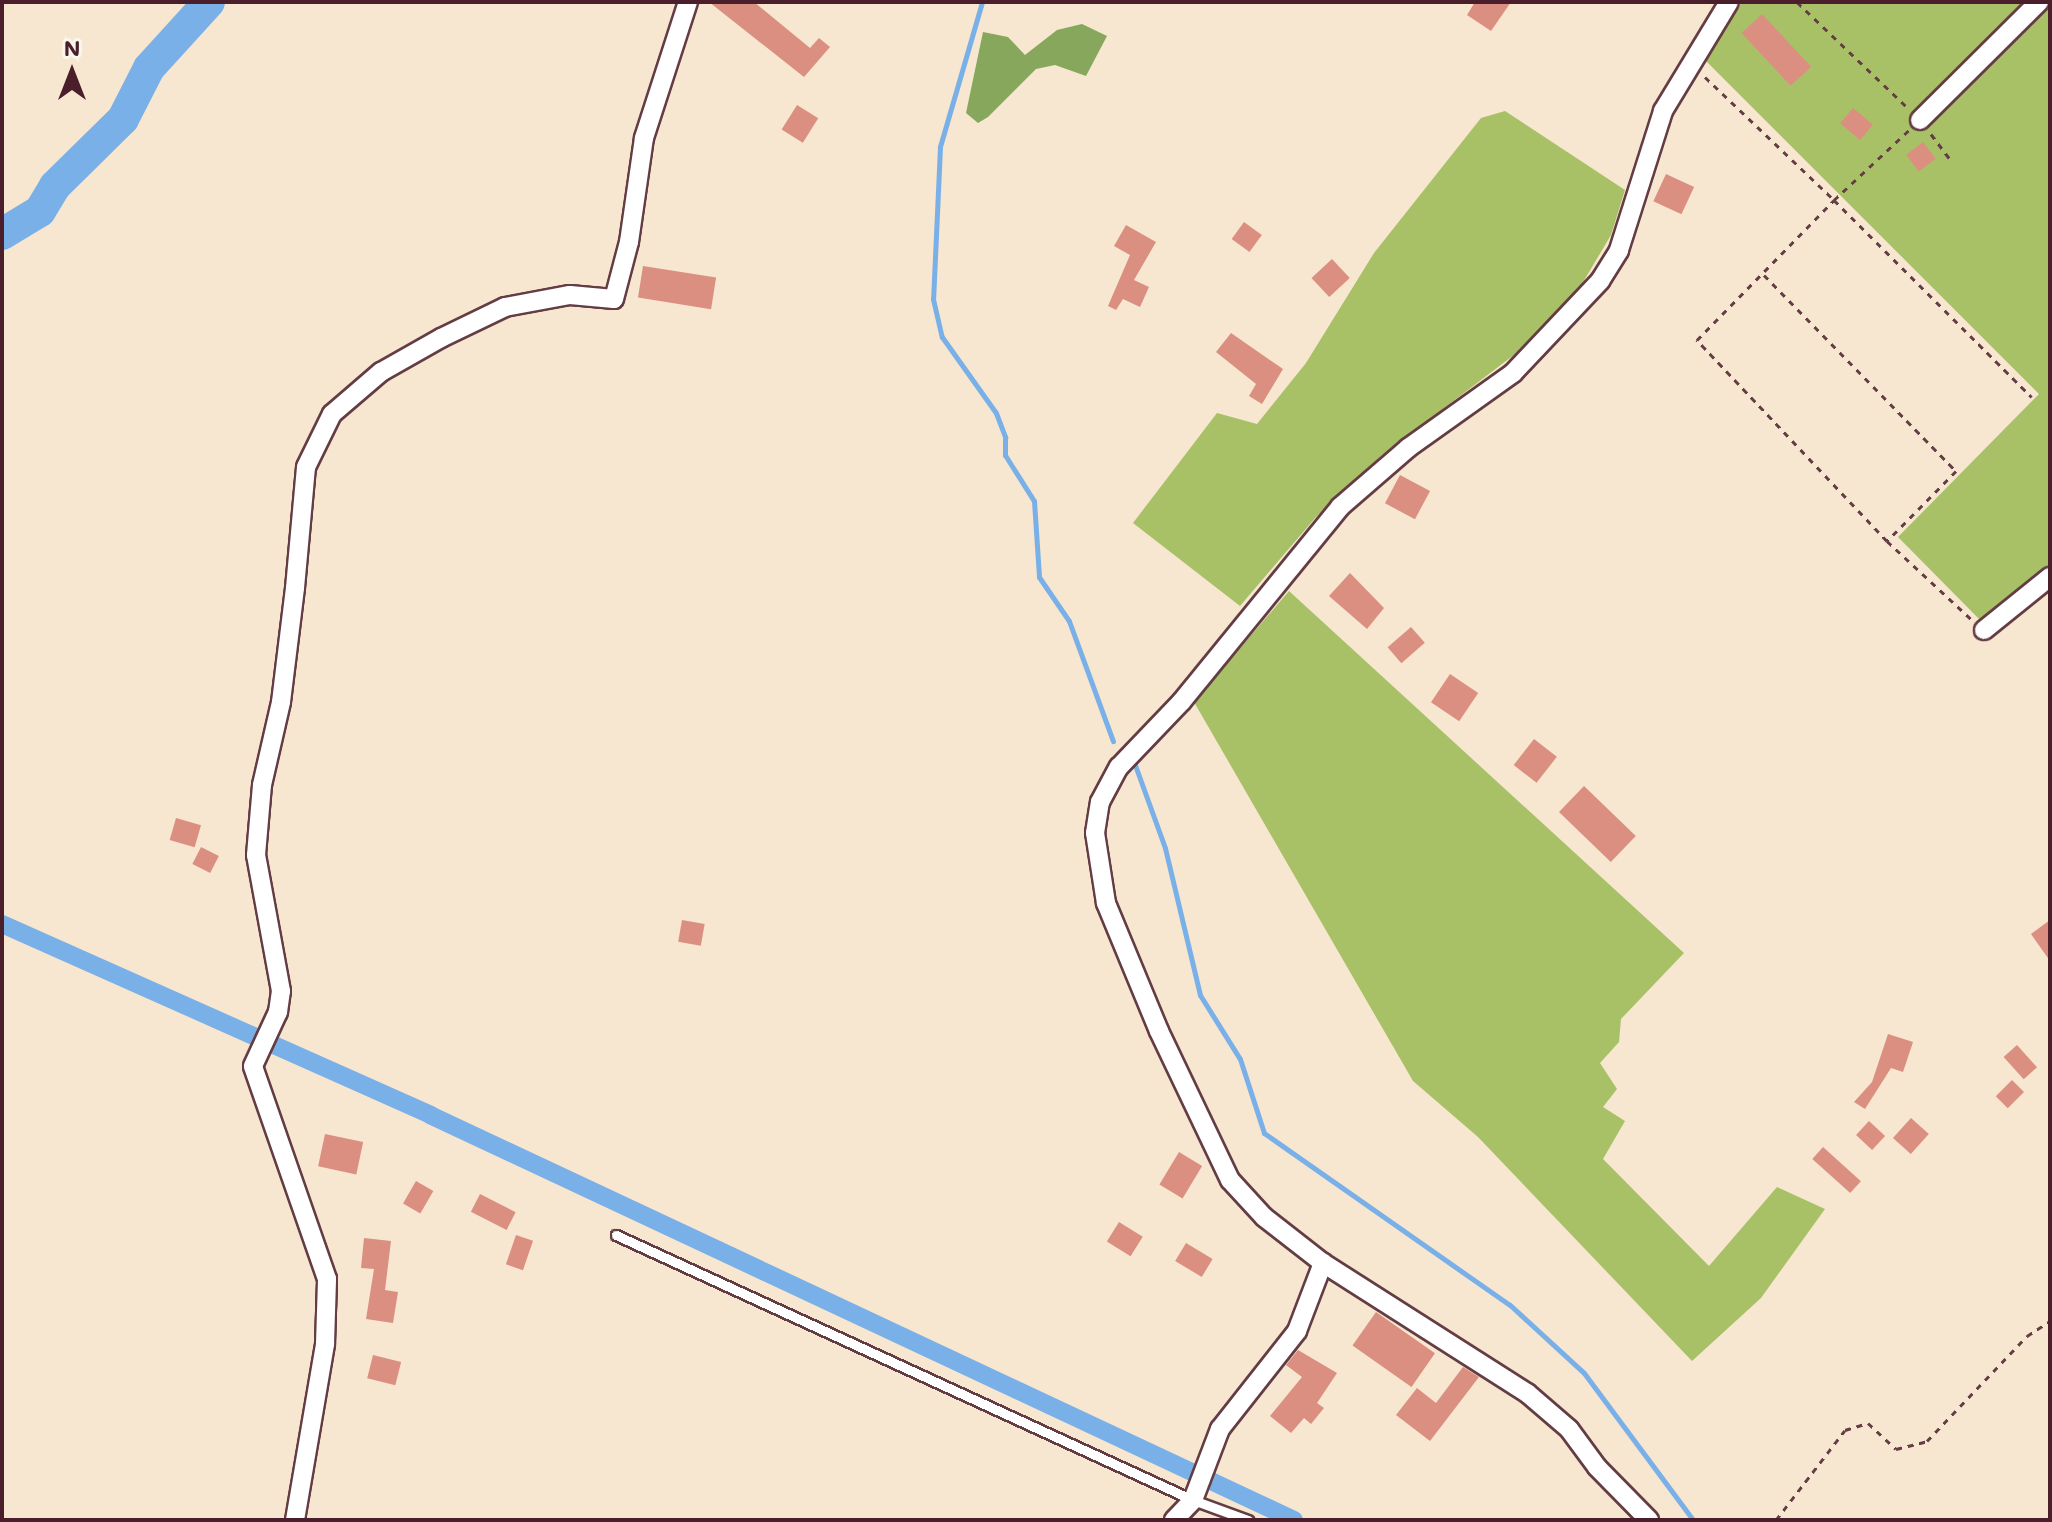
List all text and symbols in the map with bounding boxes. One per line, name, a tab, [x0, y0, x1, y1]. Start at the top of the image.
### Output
north arrow	[32, 32, 112, 112]
text: N	[64, 33, 80, 62]

